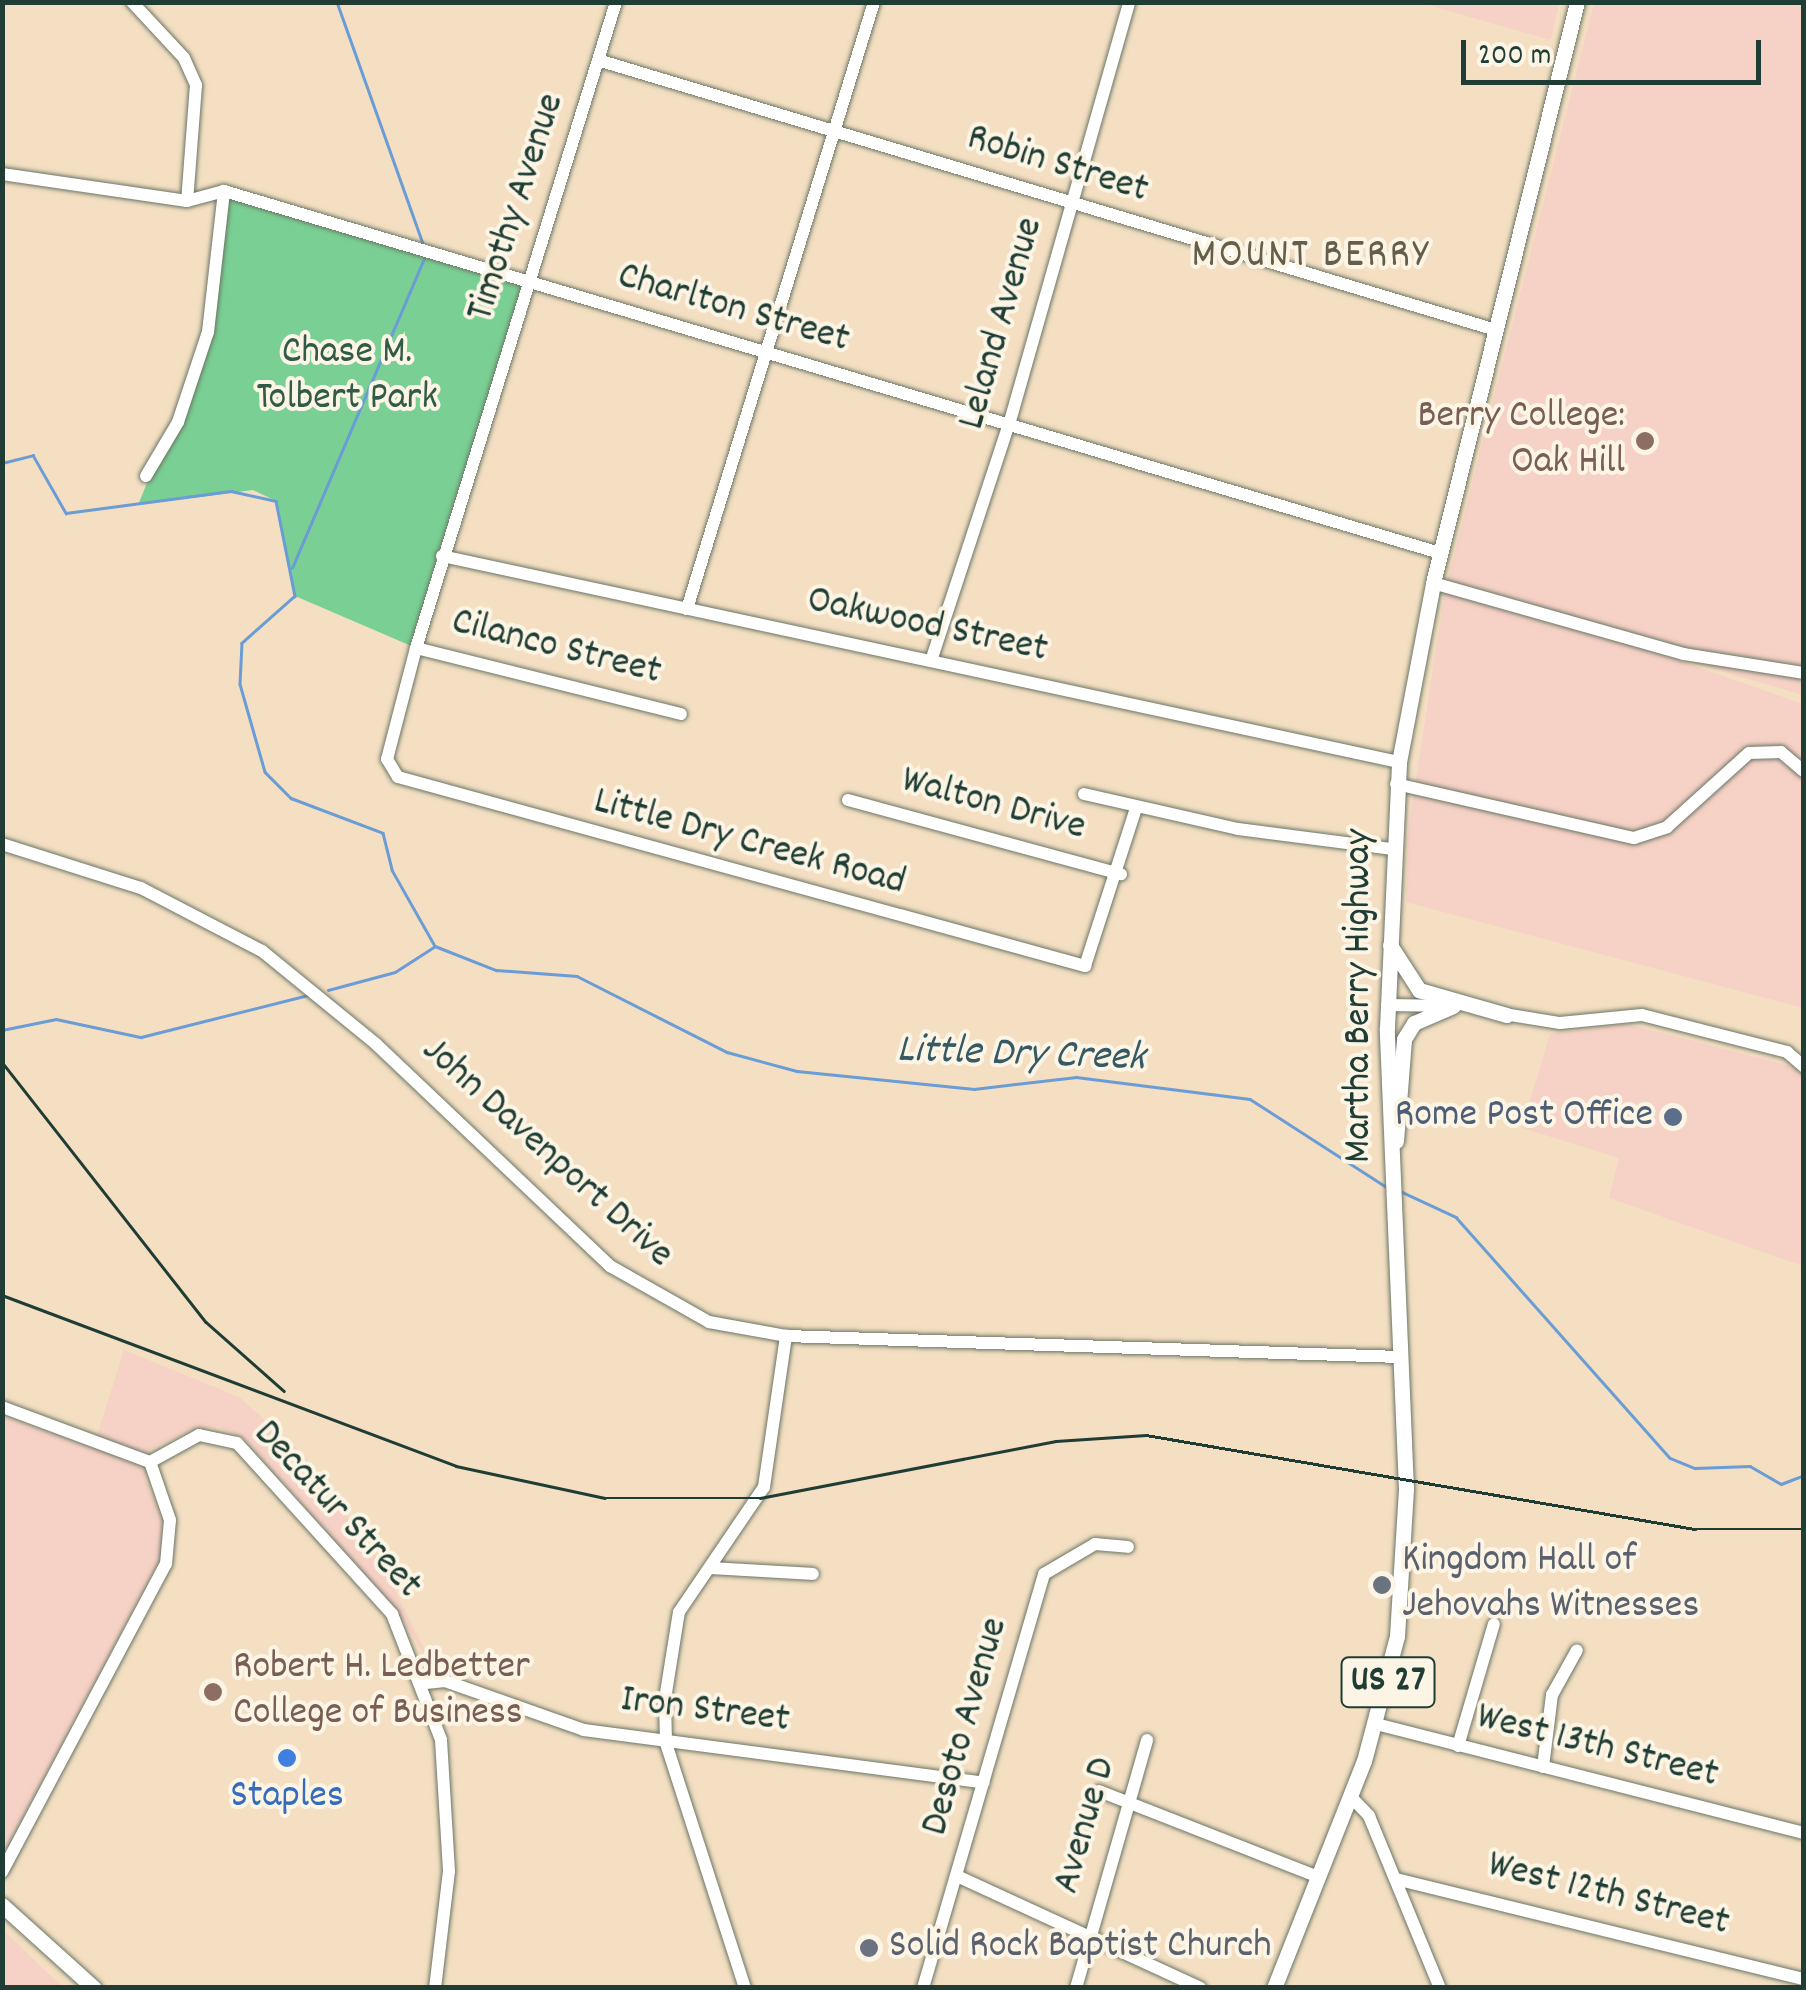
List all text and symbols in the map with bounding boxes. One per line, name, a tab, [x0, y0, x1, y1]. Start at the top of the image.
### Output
scale bar	[1466, 20, 1766, 82]
text: 200 m	[1478, 36, 1551, 79]
street label: Timothy Avenue	[459, 88, 577, 328]
street label: Robin Street	[961, 116, 1153, 216]
street label: Leland Avenue	[950, 213, 1056, 435]
district label: MOUNT BERRY	[1192, 232, 1430, 282]
street label: Charlton Street	[612, 254, 854, 366]
park label: Chase M. Tolbert Park	[256, 330, 438, 424]
place label: Berry College: Oak Hill	[1417, 394, 1625, 488]
marker: Berry College: Oak Hill	[1634, 430, 1656, 452]
street label: Oakwood Street	[802, 578, 1052, 676]
street label: Cilanco Street	[446, 600, 666, 698]
street label: Walton Drive	[896, 758, 1090, 854]
street label: Little Dry Creek Road	[588, 779, 910, 909]
street label: Martha Berry Highway	[1337, 829, 1385, 1163]
water label: Little Dry Creek	[896, 1026, 1146, 1086]
street label: John Davenport Drive	[410, 1028, 682, 1280]
place label: Rome Post Office	[1395, 1093, 1653, 1141]
marker: Rome Post Office	[1662, 1106, 1684, 1128]
street label: Decatur Street	[241, 1412, 431, 1610]
place label: Kingdom Hall of Jehovahs Witnesses	[1402, 1538, 1699, 1632]
marker: Kingdom Hall of Jehovahs Witnesses	[1371, 1574, 1393, 1596]
street label: Desoto Avenue	[913, 1613, 1021, 1841]
place label: Robert H. Ledbetter College of Business	[233, 1645, 530, 1739]
road number: US 27	[1340, 1649, 1436, 1715]
street label: Iron Street	[618, 1678, 792, 1746]
marker: Robert H. Ledbetter College of Business	[202, 1681, 224, 1703]
street label: West 13th Street	[1471, 1695, 1723, 1801]
marker: Staples	[276, 1747, 298, 1769]
street label: Avenue D	[1045, 1752, 1129, 1900]
place label: Staples	[230, 1774, 344, 1822]
street label: West 12th Street	[1482, 1843, 1734, 1949]
place label: Solid Rock Baptist Church	[889, 1924, 1272, 1972]
marker: Solid Rock Baptist Church	[858, 1937, 880, 1959]

